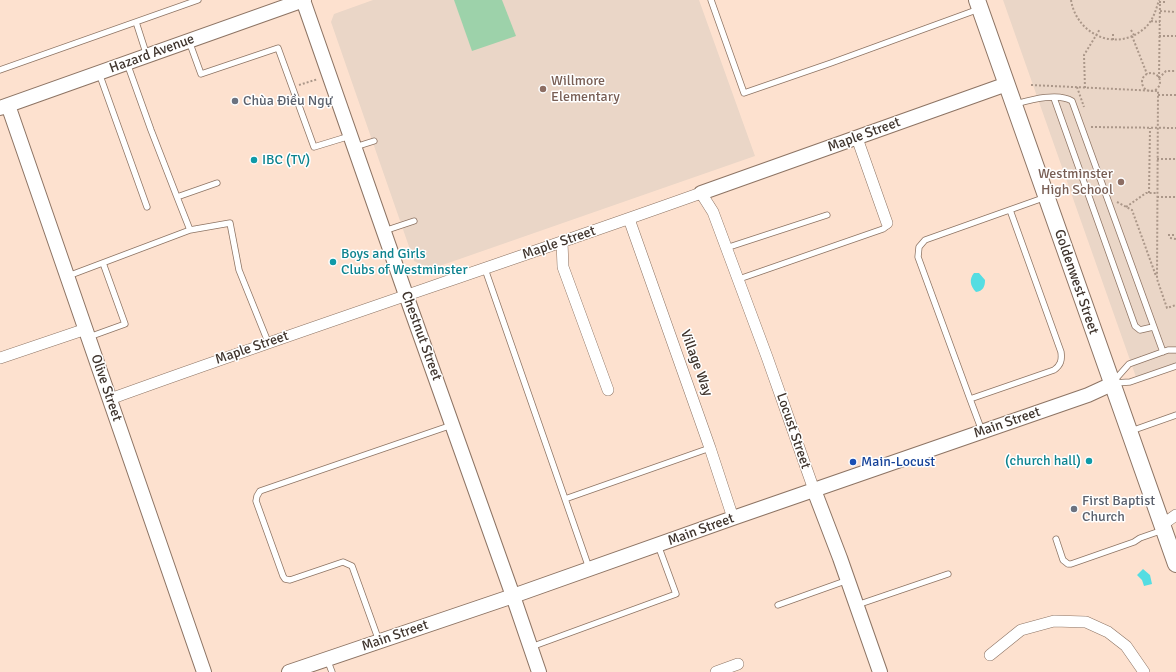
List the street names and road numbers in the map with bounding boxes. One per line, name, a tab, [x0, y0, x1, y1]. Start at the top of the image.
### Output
street label: Hazard Avenue	[107, 31, 197, 77]
street label: Maple Street	[825, 114, 903, 156]
street label: Maple Street	[520, 223, 598, 263]
street label: Goldenwest Street	[1050, 227, 1102, 337]
street label: Chestnut Street	[397, 289, 445, 383]
street label: Maple Street	[213, 328, 291, 368]
street label: Village Way	[676, 328, 716, 398]
street label: Olive Street	[87, 352, 125, 424]
street label: Locust Street	[772, 391, 814, 471]
street label: Main Street	[971, 404, 1043, 442]
street label: Main Street	[666, 510, 736, 550]
street label: Main Street	[359, 617, 431, 655]

